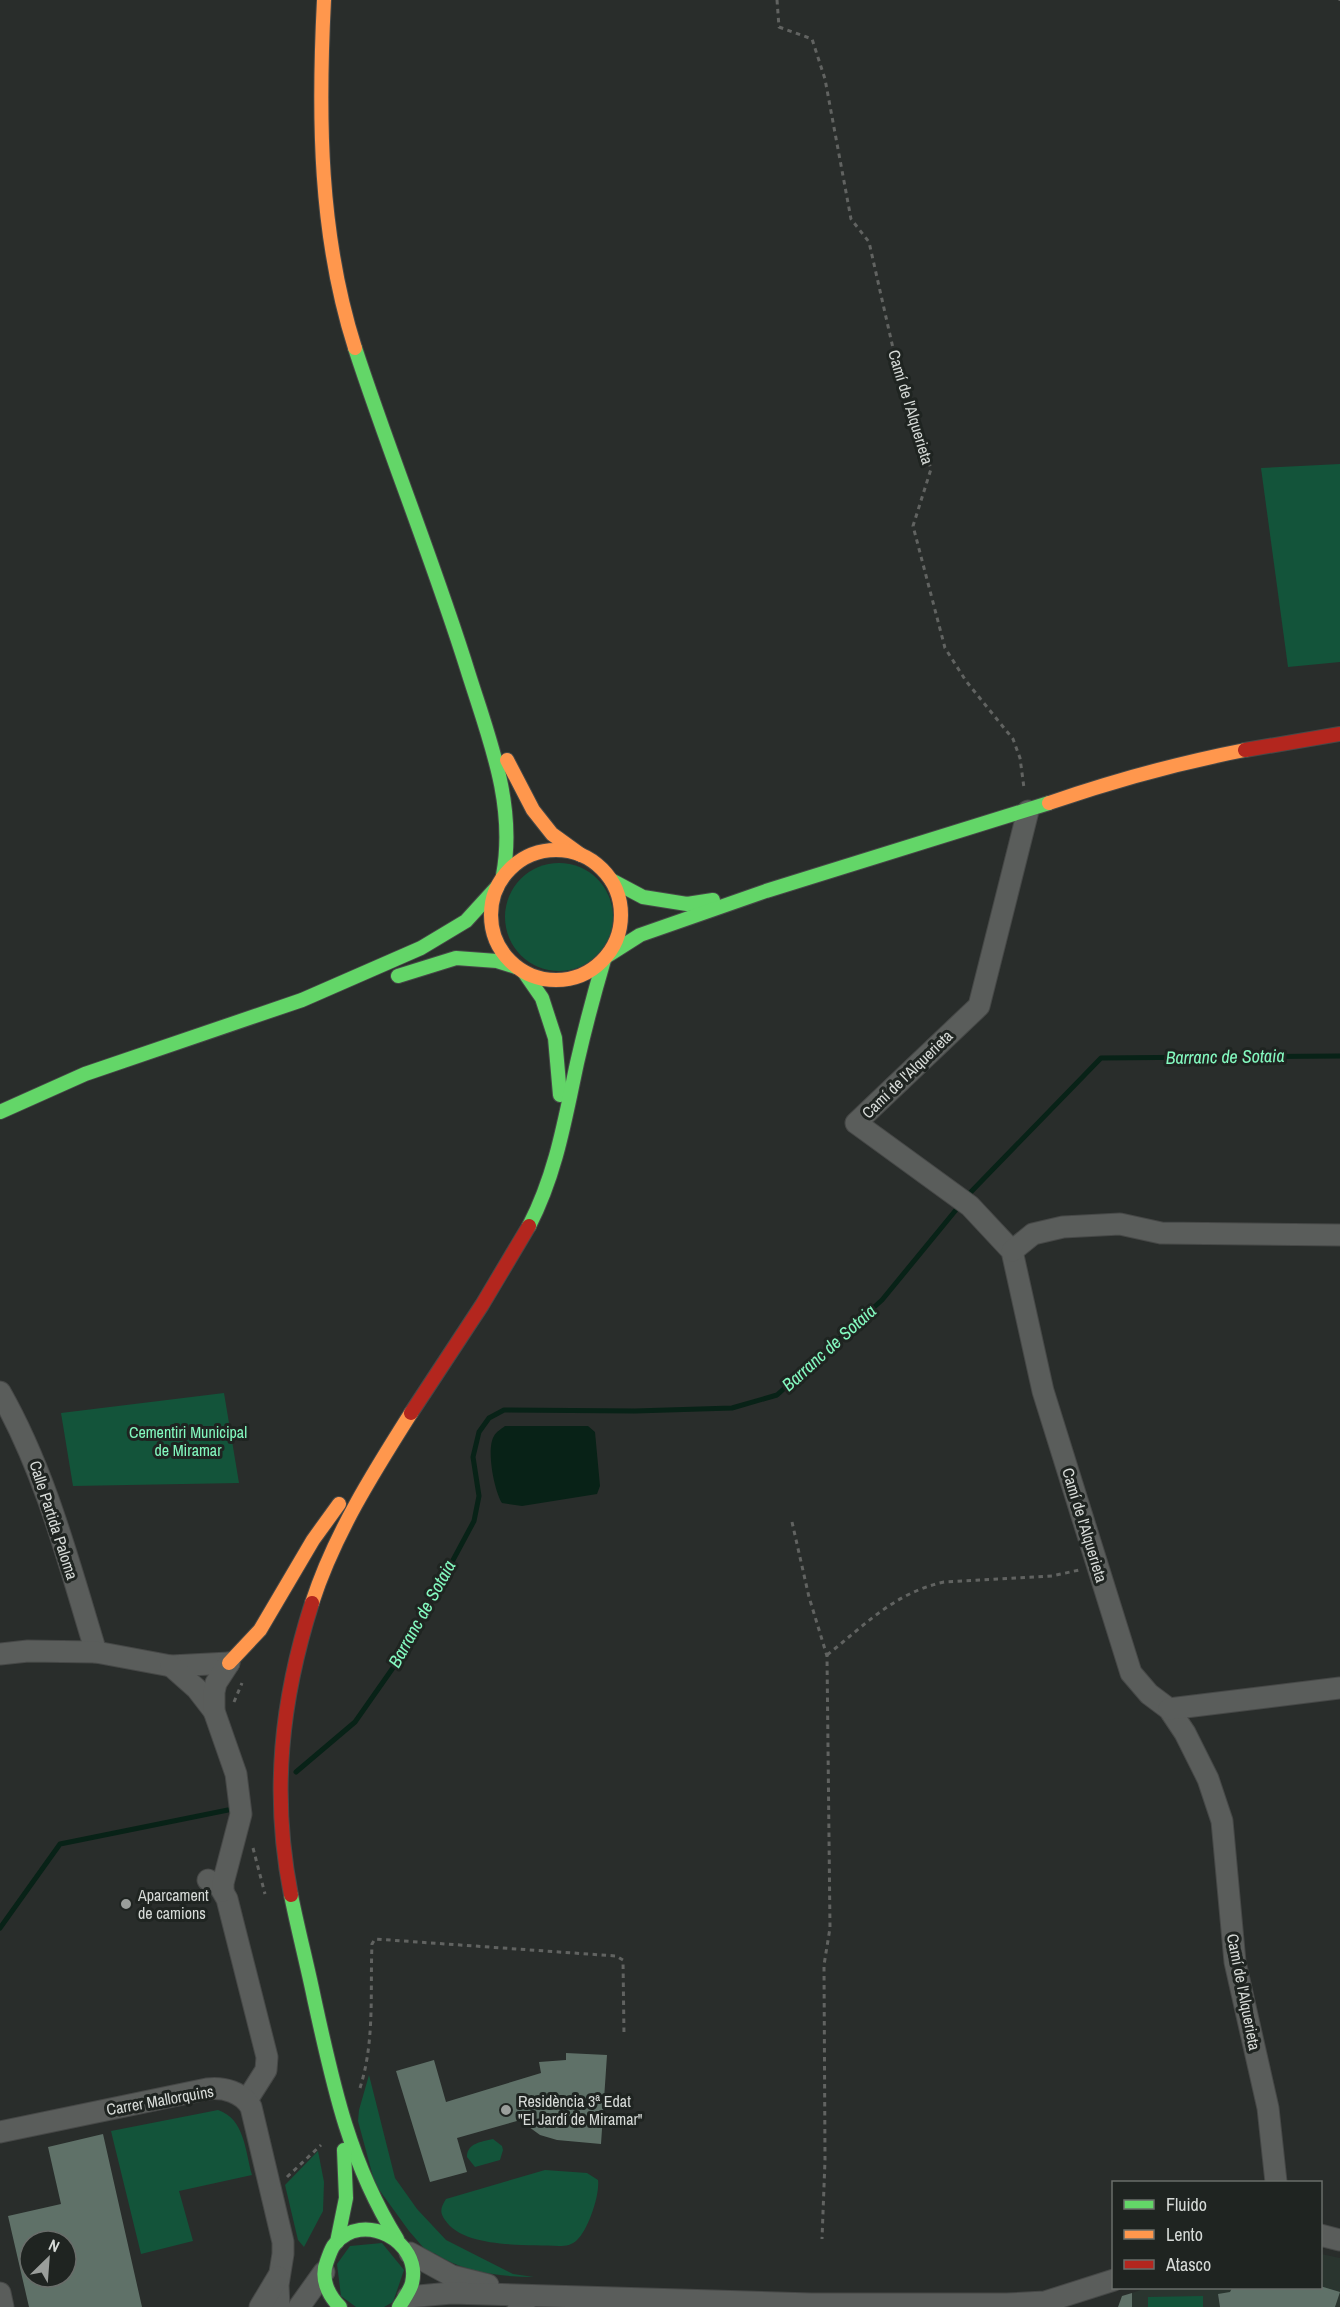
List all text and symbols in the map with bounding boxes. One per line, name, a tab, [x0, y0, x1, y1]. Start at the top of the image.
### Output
street label: Camí de l'Alquerieta	[883, 347, 939, 468]
street label: Camí de l'Alquerieta	[857, 1024, 958, 1123]
water label: Barranc de Sotaia	[1165, 1043, 1285, 1070]
water label: Barranc de Sotaia	[776, 1299, 881, 1397]
park label: Cementiri Municipal de Miramar	[129, 1421, 247, 1461]
street label: Calle Partida Paloma	[24, 1458, 84, 1583]
street label: Camí de l'Alquerieta	[1057, 1465, 1113, 1586]
water label: Barranc de Sotaia	[382, 1556, 461, 1672]
place label: Aparcament de camions	[137, 1884, 209, 1924]
marker: Aparcament de camions	[119, 1897, 133, 1911]
street label: Camí de l'Alquerieta	[1222, 1932, 1266, 2053]
street label: Carrer Mallorquins	[105, 2080, 215, 2120]
place label: Residència 3ª Edat "El Jardí de Miramar"	[518, 2090, 643, 2130]
marker: Residència 3ª Edat "El Jardí de Miramar"	[499, 2103, 513, 2117]
legend	[1112, 2181, 1322, 2289]
text: Fluido	[1166, 2192, 1207, 2217]
text: Lento	[1166, 2222, 1203, 2247]
north arrow	[18, 2229, 78, 2289]
text: N	[45, 2233, 63, 2257]
text: Atasco	[1165, 2252, 1211, 2277]

